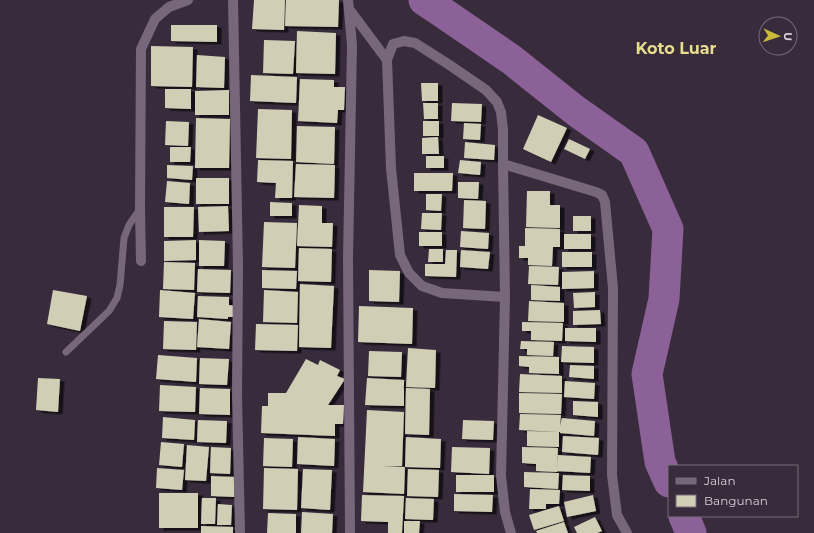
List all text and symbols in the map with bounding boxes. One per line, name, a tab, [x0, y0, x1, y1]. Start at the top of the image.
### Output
north arrow	[758, 16, 798, 56]
text: U	[781, 32, 795, 41]
district label: Koto Luar	[635, 39, 717, 58]
legend	[668, 465, 798, 517]
text: Jalan	[703, 473, 736, 488]
text: Bangunan	[704, 493, 768, 508]

